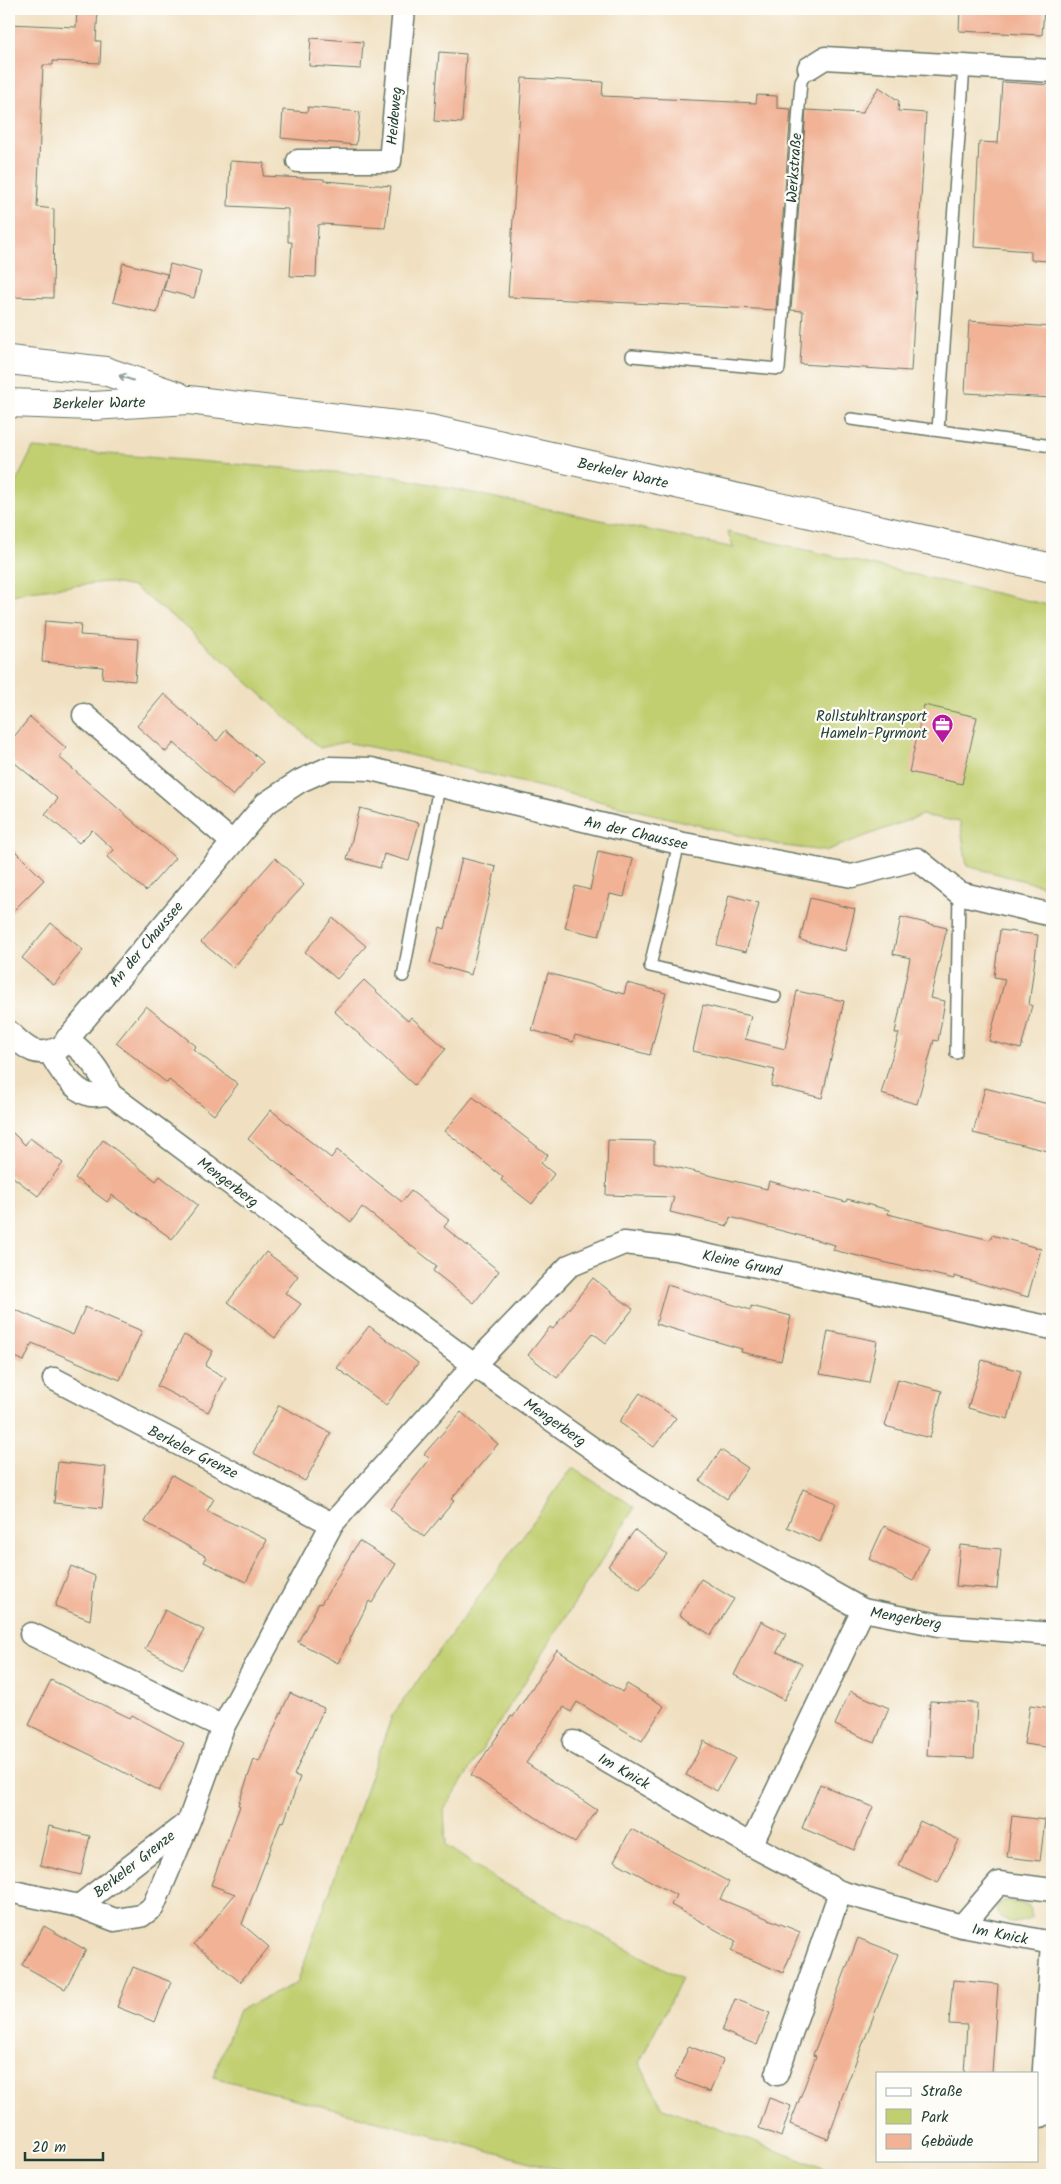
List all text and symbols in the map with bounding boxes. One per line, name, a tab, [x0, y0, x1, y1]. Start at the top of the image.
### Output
street label: Heideweg	[380, 86, 410, 146]
street label: Werkstraße	[781, 132, 809, 204]
one-way arrow	[119, 373, 135, 382]
street label: Berkeler Warte	[52, 391, 146, 417]
street label: Berkeler Warte	[575, 452, 671, 496]
place label: Rollstuhltransport Hameln-Pyrmont	[816, 705, 927, 746]
office icon: Rollstuhltransport Hameln-Pyrmont	[931, 713, 955, 744]
street label: An der Chaussee	[581, 810, 690, 858]
street label: An der Chaussee	[104, 896, 190, 993]
street label: Mengerberg	[191, 1152, 263, 1214]
street label: Kleine Grund	[700, 1244, 784, 1284]
street label: Mengerberg	[518, 1392, 591, 1453]
street label: Berkeler Grenze	[143, 1420, 242, 1486]
street label: Mengerberg	[868, 1601, 943, 1637]
street label: Im Knick	[593, 1747, 655, 1797]
street label: Berkeler Grenze	[88, 1825, 181, 1905]
street label: Im Knick	[970, 1918, 1031, 1952]
legend	[876, 2072, 1038, 2162]
text: Straße	[921, 2080, 963, 2104]
text: Park	[921, 2106, 949, 2130]
scale bar	[25, 2129, 102, 2161]
text: Gebäude	[921, 2130, 974, 2154]
text: 20 m	[32, 2136, 66, 2160]

